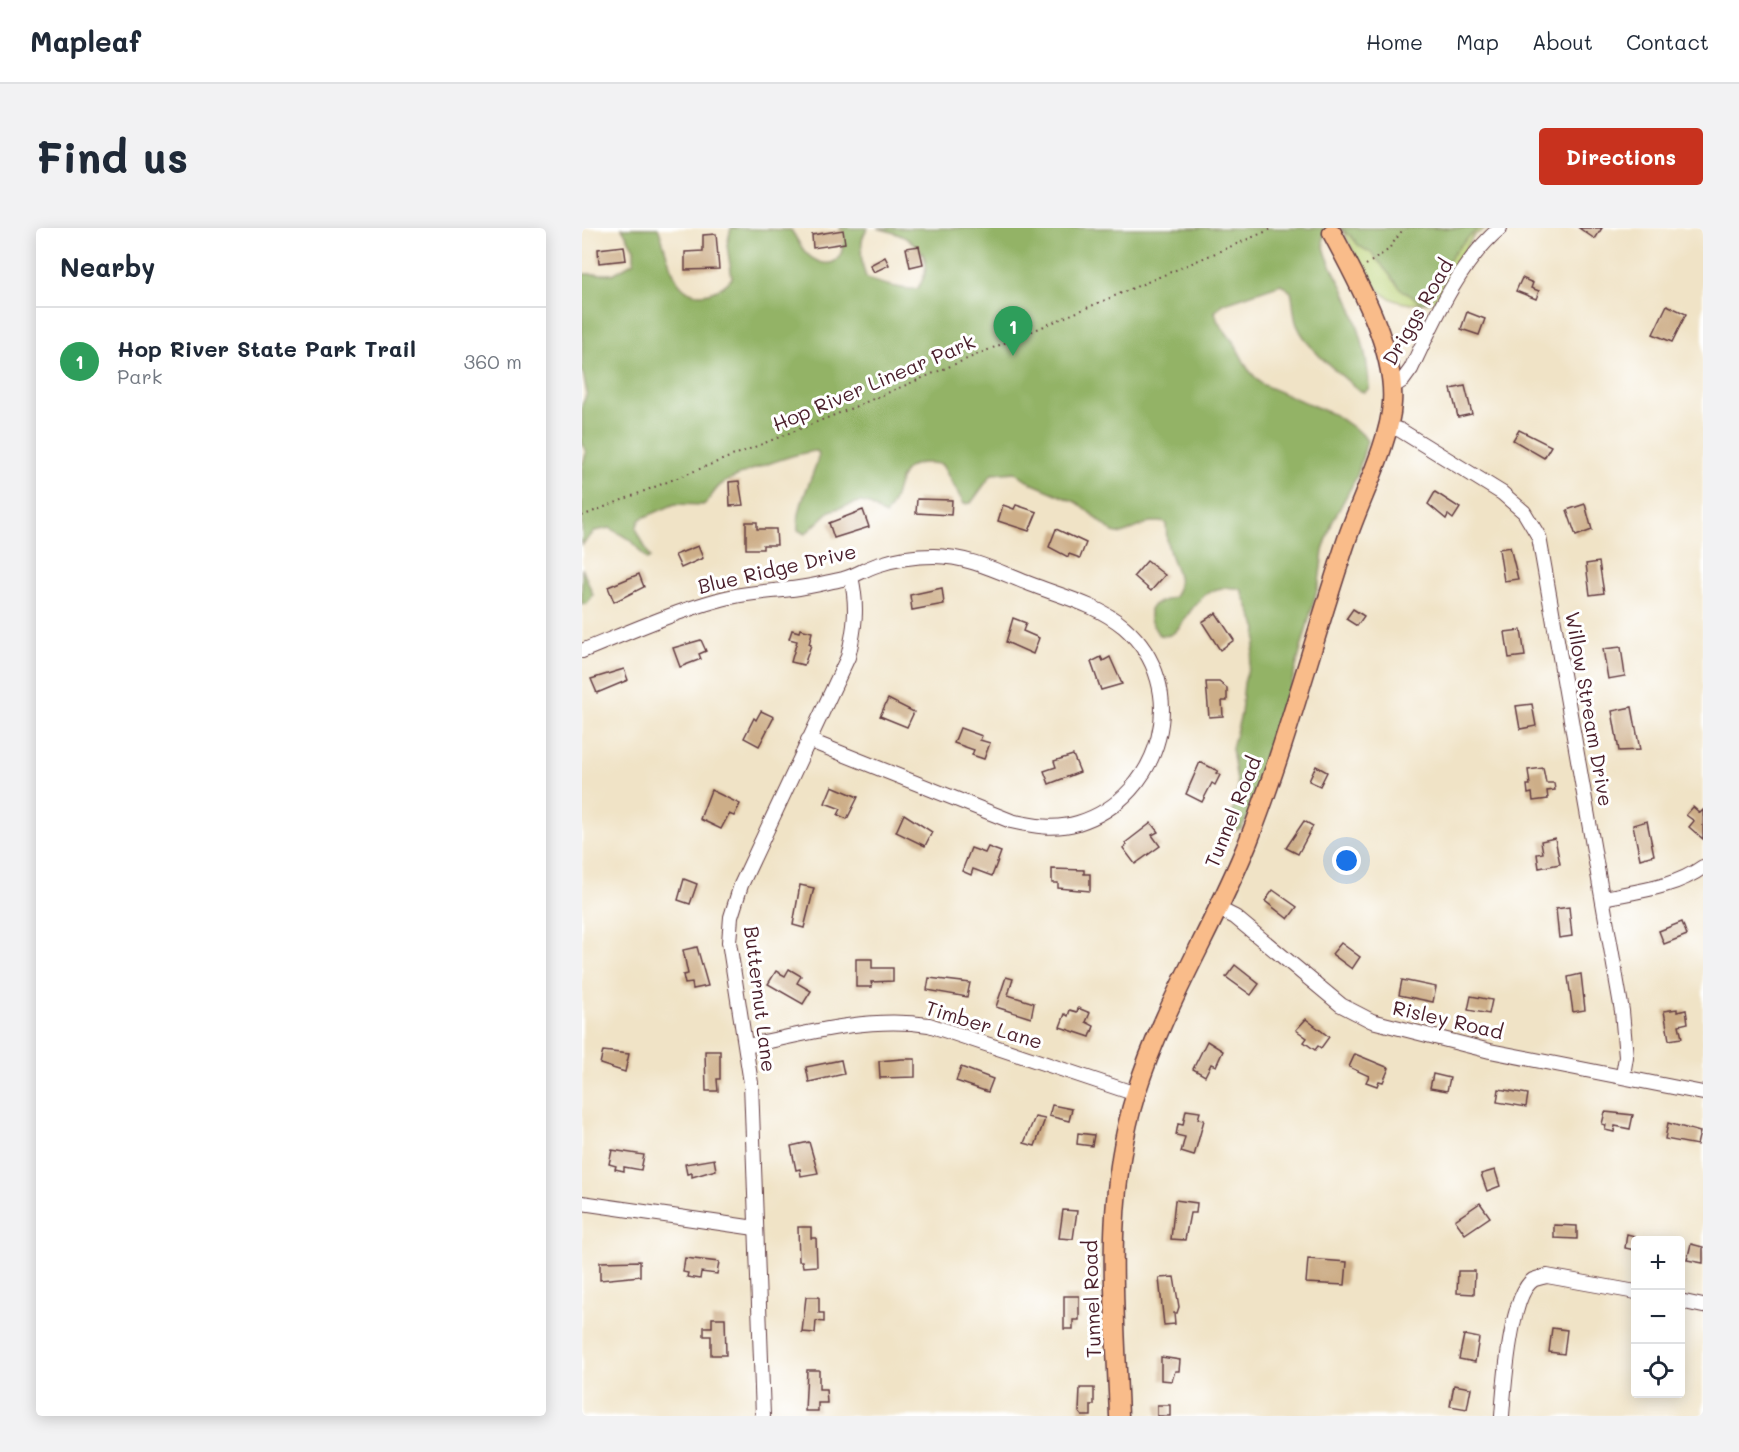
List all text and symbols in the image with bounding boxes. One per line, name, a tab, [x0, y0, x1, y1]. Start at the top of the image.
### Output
text: Mapleaf	[30, 23, 141, 59]
text: Home	[1366, 28, 1423, 55]
text: Map	[1456, 28, 1499, 55]
text: About	[1532, 28, 1593, 55]
text: Contact	[1626, 28, 1709, 55]
button: Directions	[1539, 128, 1703, 185]
text: Find us	[36, 129, 188, 184]
text: Nearby	[60, 250, 155, 284]
street label: Driggs Road	[1376, 253, 1458, 370]
pin: 1	[994, 306, 1032, 356]
street label: Hop River Linear Park	[768, 328, 979, 437]
text: Hop River State Park Trail	[117, 334, 416, 363]
text: 1	[75, 348, 84, 374]
text: 360 m	[464, 348, 522, 374]
text: Park	[117, 363, 162, 389]
street label: Blue Ridge Drive	[695, 537, 859, 599]
street label: Willow Stream Drive	[1560, 609, 1620, 808]
street label: Tunnel Road	[1198, 752, 1266, 871]
your location	[1332, 846, 1361, 875]
street label: Butternut Lane	[739, 924, 783, 1073]
street label: Timber Lane	[923, 994, 1046, 1054]
street label: Risley Road	[1390, 994, 1506, 1044]
map controls	[1631, 1236, 1685, 1398]
button: +	[1631, 1236, 1685, 1290]
street label: Tunnel Road	[1076, 1240, 1106, 1358]
button: −	[1631, 1290, 1685, 1344]
button: locate	[1631, 1344, 1685, 1398]

